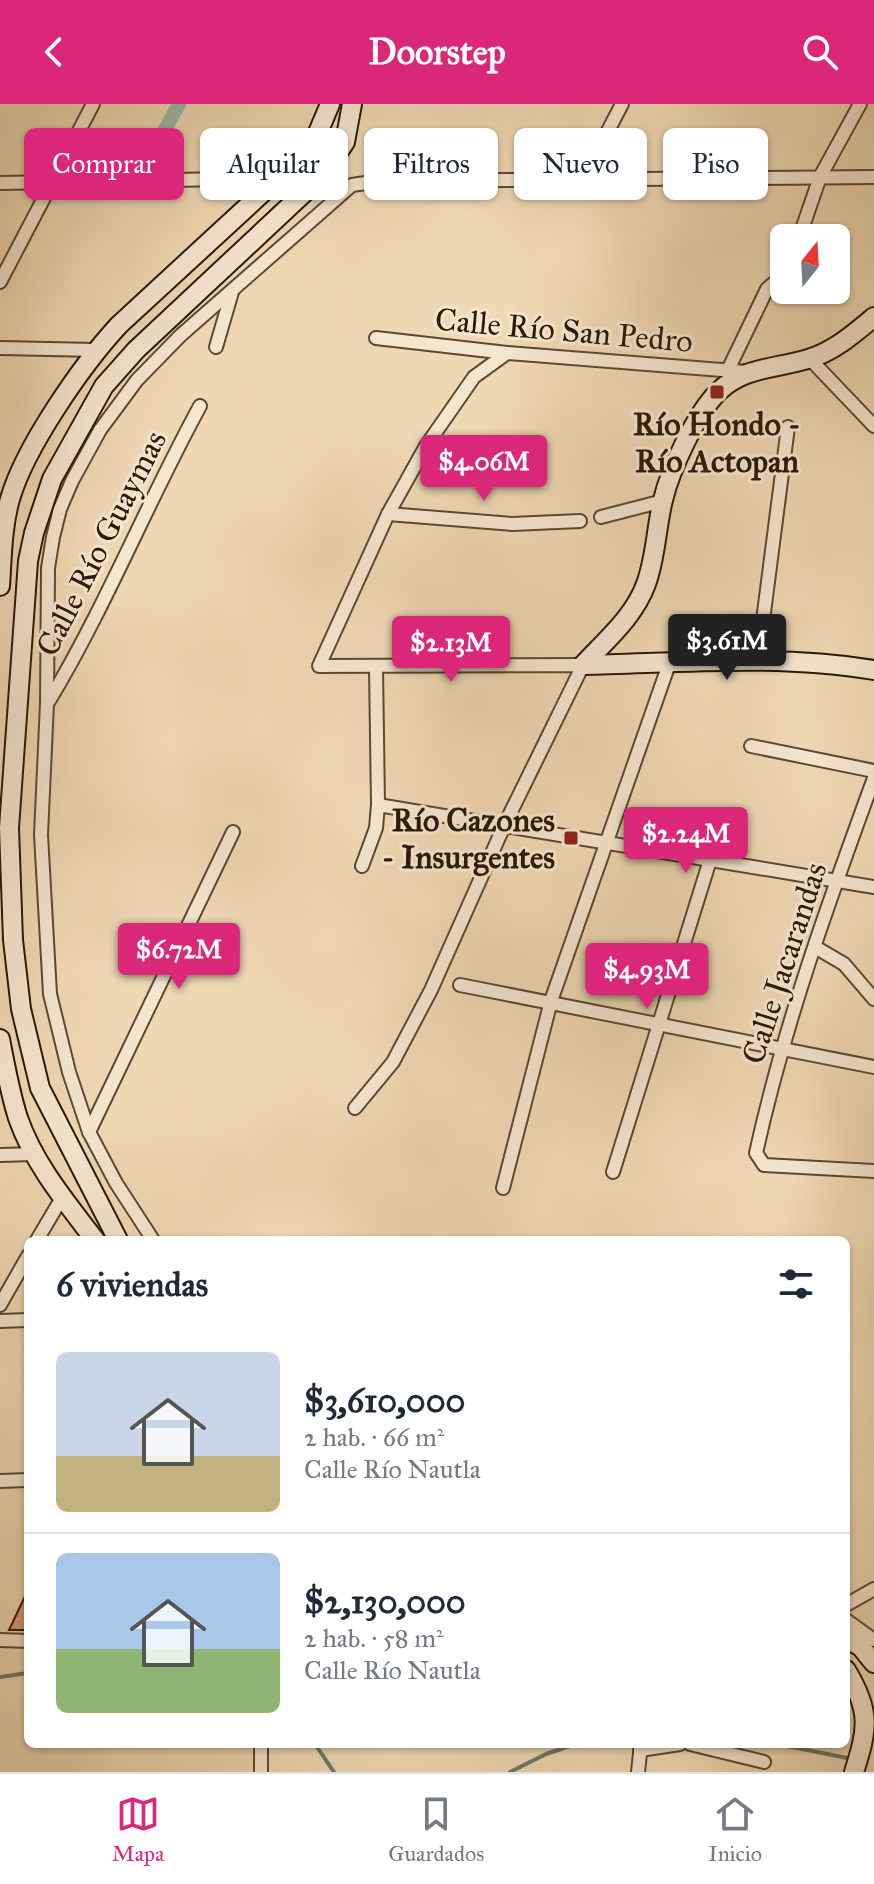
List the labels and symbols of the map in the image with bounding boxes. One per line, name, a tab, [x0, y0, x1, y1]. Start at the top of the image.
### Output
north arrow	[770, 224, 850, 304]
street label: Calle Río San Pedro	[434, 300, 694, 361]
marker: Río Hondo - Río Actopan	[708, 383, 726, 401]
place label: Río Hondo - Río Actopan	[633, 405, 801, 481]
street label: Calle Río Guaymas	[28, 424, 175, 662]
pin: $4.06M	[419, 435, 549, 503]
pin: $3.61M	[662, 614, 792, 682]
pin: $2.13M	[386, 616, 516, 684]
place label: Río Cazones - Insurgentes	[381, 801, 555, 877]
pin: $2.24M	[621, 807, 751, 875]
marker: Río Cazones - Insurgentes	[562, 829, 580, 847]
street label: Calle Jacarandas	[734, 857, 835, 1069]
pin: $6.72M	[114, 923, 244, 991]
pin: $4.93M	[582, 943, 712, 1011]

